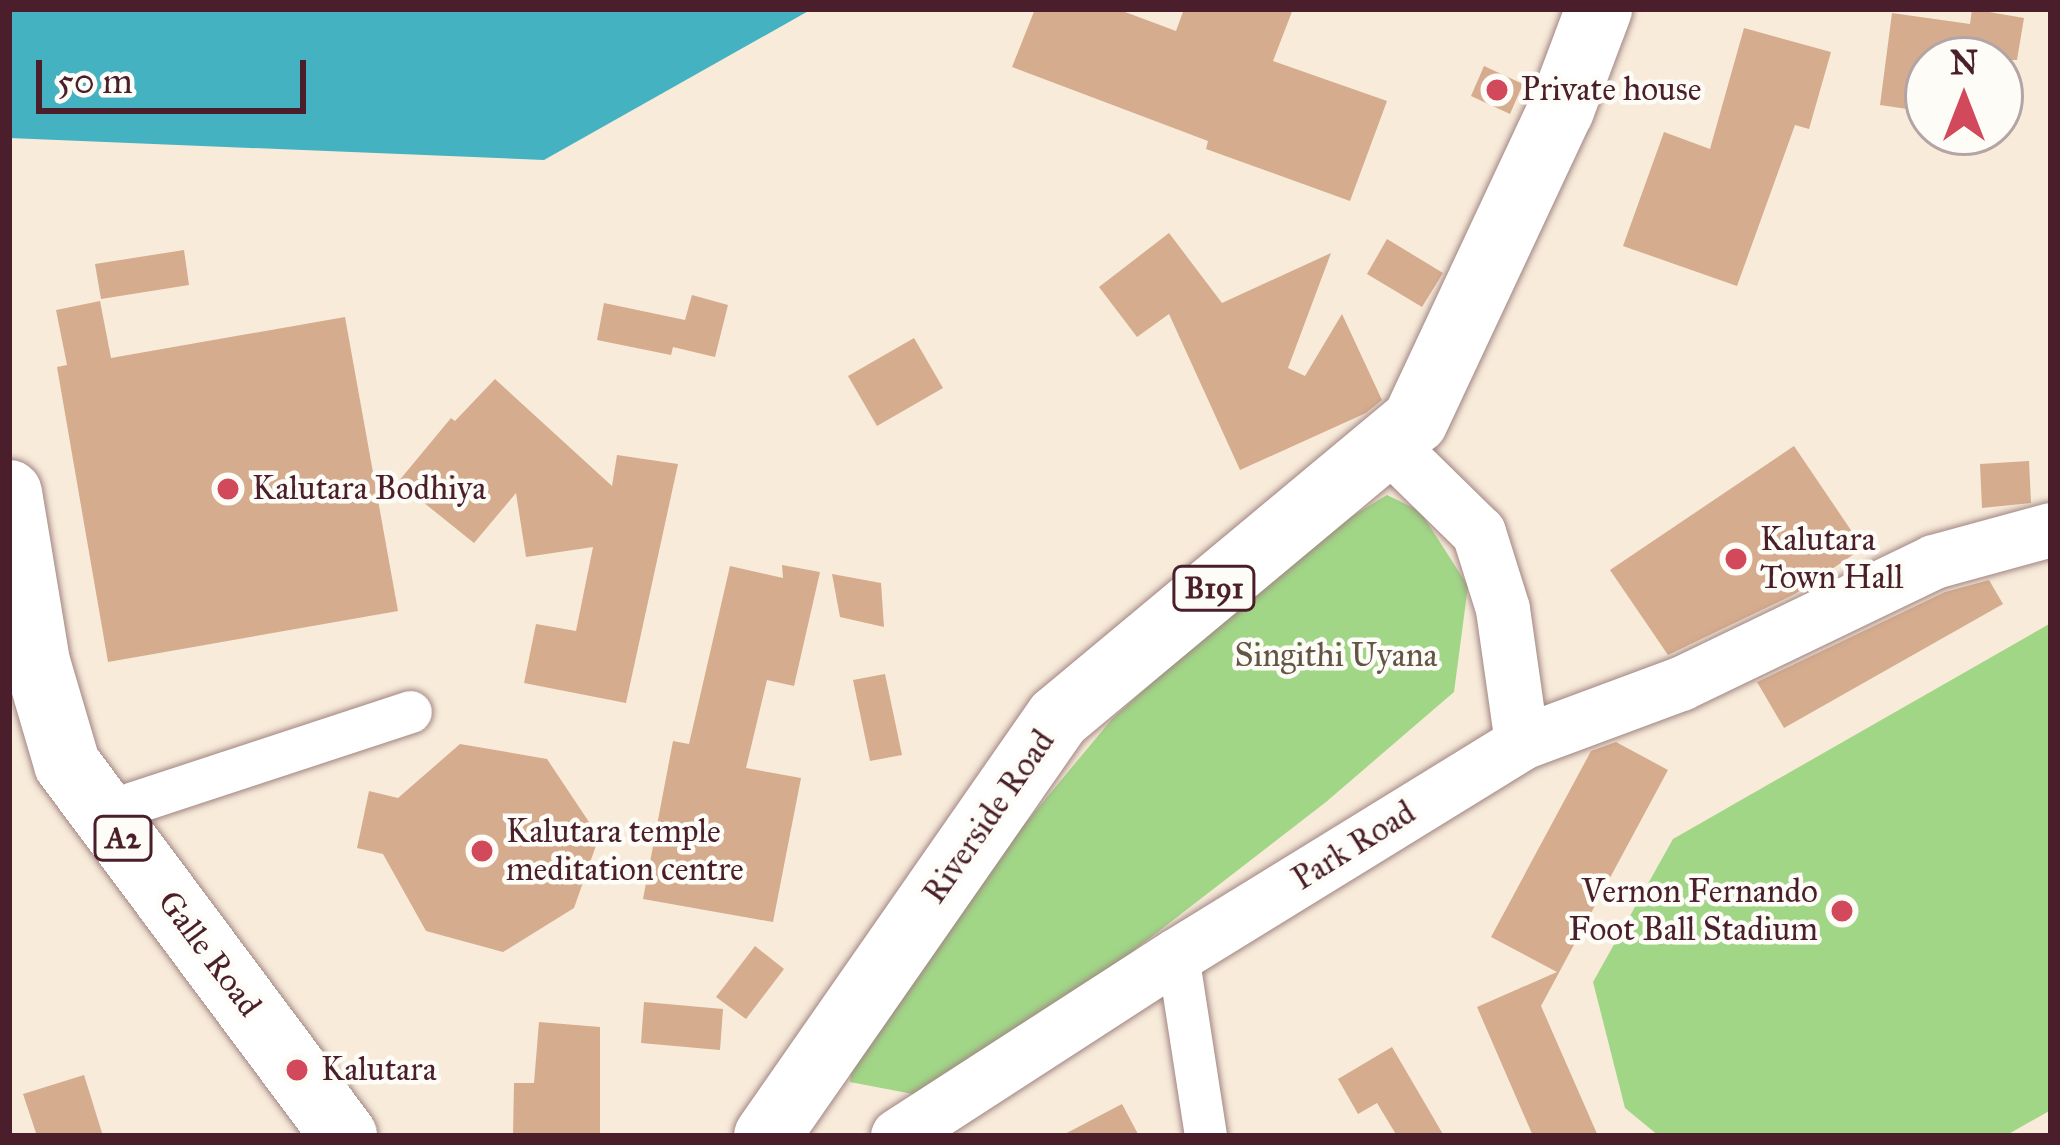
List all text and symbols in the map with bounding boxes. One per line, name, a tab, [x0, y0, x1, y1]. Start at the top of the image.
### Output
scale bar	[42, 36, 312, 110]
north arrow	[1904, 36, 2024, 156]
text: N	[1950, 43, 1978, 83]
text: 50 m	[57, 59, 133, 103]
place label: Private house	[1521, 70, 1701, 110]
marker: Private house	[1484, 77, 1510, 103]
place label: Kalutara Bodhiya	[252, 469, 486, 509]
marker: Kalutara Bodhiya	[215, 476, 241, 502]
place label: Kalutara Town Hall	[1760, 520, 1904, 598]
marker: Kalutara Town Hall	[1723, 546, 1749, 572]
road number: B191	[1172, 564, 1256, 612]
park label: Singithi Uyana	[1234, 636, 1438, 676]
street label: Riverside Road	[915, 723, 1063, 911]
street label: Park Road	[1285, 793, 1423, 899]
place label: Kalutara temple meditation centre	[506, 812, 744, 890]
road number: A2	[93, 814, 153, 862]
marker: Kalutara temple meditation centre	[469, 838, 495, 864]
place label: Vernon Fernando Foot Ball Stadium	[1569, 872, 1818, 950]
street label: Galle Road	[149, 883, 269, 1025]
marker: Vernon Fernando Foot Ball Stadium	[1829, 898, 1855, 924]
place label: Kalutara	[321, 1050, 437, 1090]
marker: Kalutara	[284, 1057, 310, 1083]

